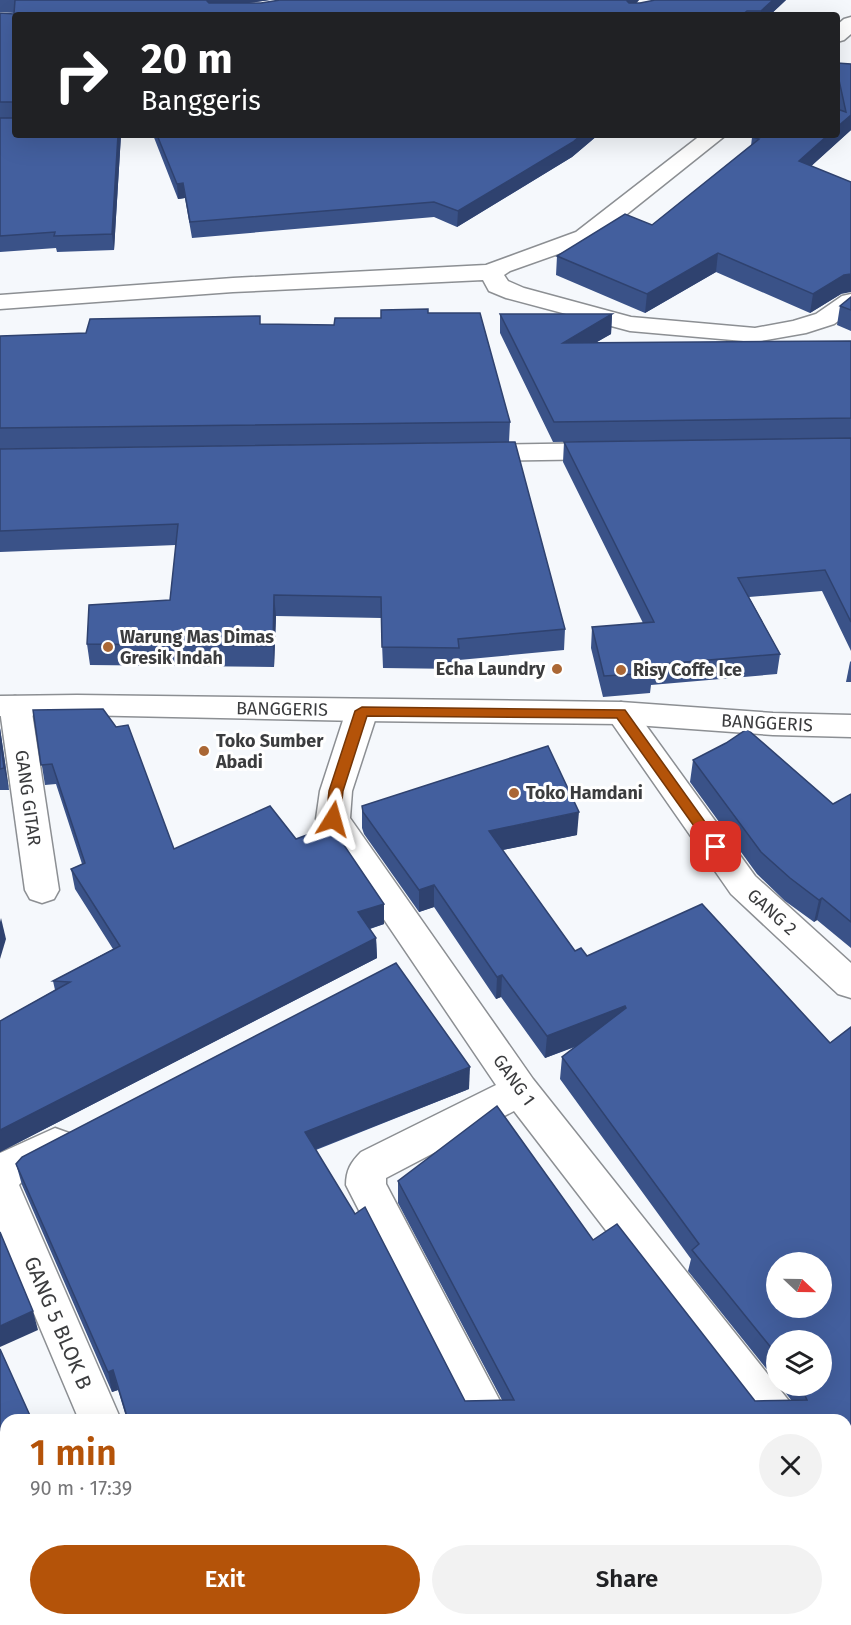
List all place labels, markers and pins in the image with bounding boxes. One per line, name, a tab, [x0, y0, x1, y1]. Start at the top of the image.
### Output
place label: Warung Mas Dimas Gresik Indah	[120, 626, 274, 669]
marker: Warung Mas Dimas Gresik Indah	[101, 640, 115, 654]
place label: Echa Laundry	[436, 658, 546, 680]
place label: Risy Coffe Ice	[633, 659, 742, 681]
marker: Echa Laundry	[550, 662, 564, 676]
marker: Risy Coffe Ice	[614, 663, 628, 677]
place label: Toko Sumber Abadi	[215, 730, 324, 773]
marker: Toko Sumber Abadi	[197, 744, 211, 758]
place label: Toko Hamdani	[526, 782, 643, 804]
marker: Toko Hamdani	[507, 786, 521, 800]
pin	[690, 821, 741, 872]

